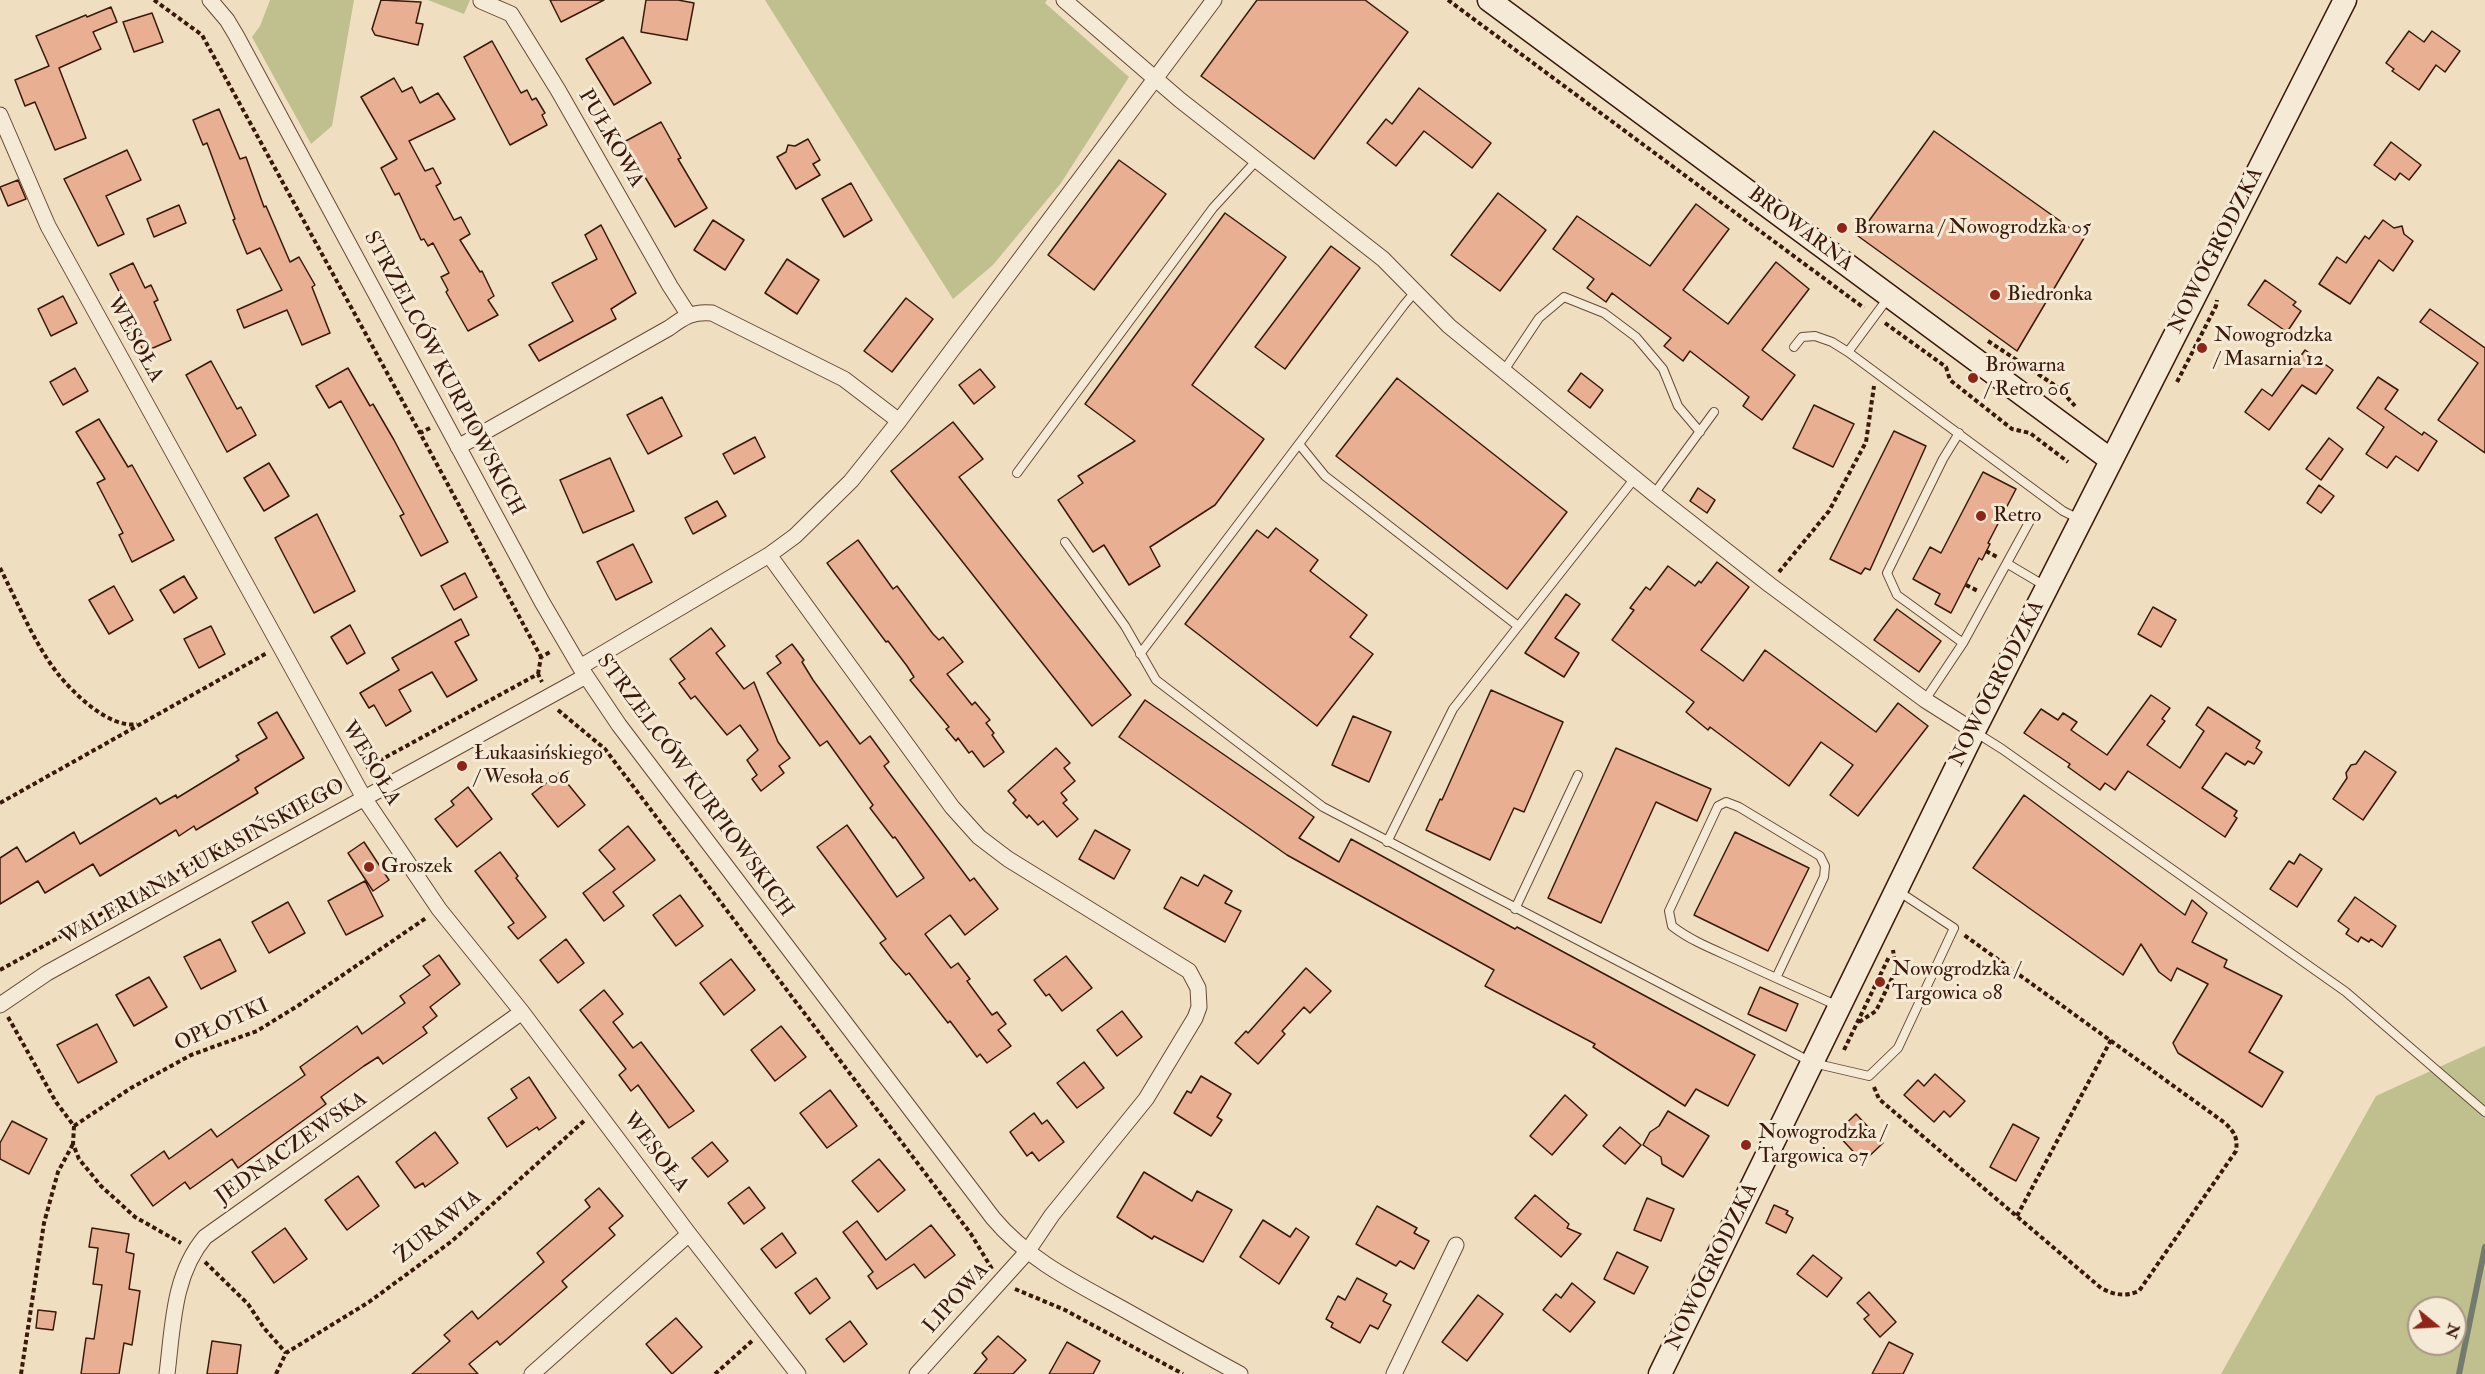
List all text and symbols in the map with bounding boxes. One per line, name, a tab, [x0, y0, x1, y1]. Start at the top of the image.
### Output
street label: PUŁKOWA	[572, 85, 648, 193]
street label: NOWOGRODZKA	[2164, 164, 2270, 338]
street label: BROWARNA	[1742, 182, 1858, 278]
place label: Browarna / Nowogrodzka 05	[1854, 215, 2091, 241]
marker: Browarna / Nowogrodzka 05	[1835, 221, 1849, 235]
street label: STRZELCÓW KURPIOWSKICH	[357, 227, 529, 521]
place label: Biedronka	[2007, 282, 2092, 308]
marker: Biedronka	[1988, 288, 2002, 302]
street label: WESOŁA	[100, 293, 168, 387]
place label: Nowogrodzka / Masarnia 12	[2214, 323, 2332, 373]
marker: Nowogrodzka / Masarnia 12	[2195, 341, 2209, 355]
place label: Browarna / Retro 06	[1985, 353, 2069, 403]
marker: Browarna / Retro 06	[1966, 371, 1980, 385]
place label: Retro	[1993, 503, 2041, 529]
marker: Retro	[1974, 509, 1988, 523]
street label: NOWOGRODZKA	[1945, 597, 2051, 771]
street label: STRZELCÓW KURPIOWSKICH	[590, 650, 798, 922]
street label: WESOŁA	[335, 717, 405, 811]
place label: Łukaasińskiego / Wesoła 06	[474, 741, 603, 791]
marker: Łukaasińskiego / Wesoła 06	[455, 759, 469, 773]
street label: WALERIANA ŁUKASIŃSKIEGO	[56, 774, 350, 952]
place label: Groszek	[381, 854, 453, 880]
marker: Groszek	[362, 860, 376, 874]
place label: Nowogrodzka / Targowica 08	[1892, 957, 2020, 1007]
marker: Nowogrodzka / Targowica 08	[1873, 975, 1887, 989]
street label: OPŁOTKI	[171, 994, 273, 1058]
street label: JEDNACZEWSKA	[211, 1087, 373, 1211]
street label: WESOŁA	[617, 1108, 693, 1198]
place label: Nowogrodzka / Targowica 07	[1758, 1120, 1886, 1170]
marker: Nowogrodzka / Targowica 07	[1739, 1138, 1753, 1152]
street label: NOWOGRODZKA	[1662, 1179, 1764, 1355]
street label: ŻURAWIA	[391, 1186, 487, 1270]
street label: LIPOWA	[919, 1259, 995, 1339]
north arrow	[2407, 1296, 2467, 1356]
text: N	[2440, 1321, 2464, 1341]

